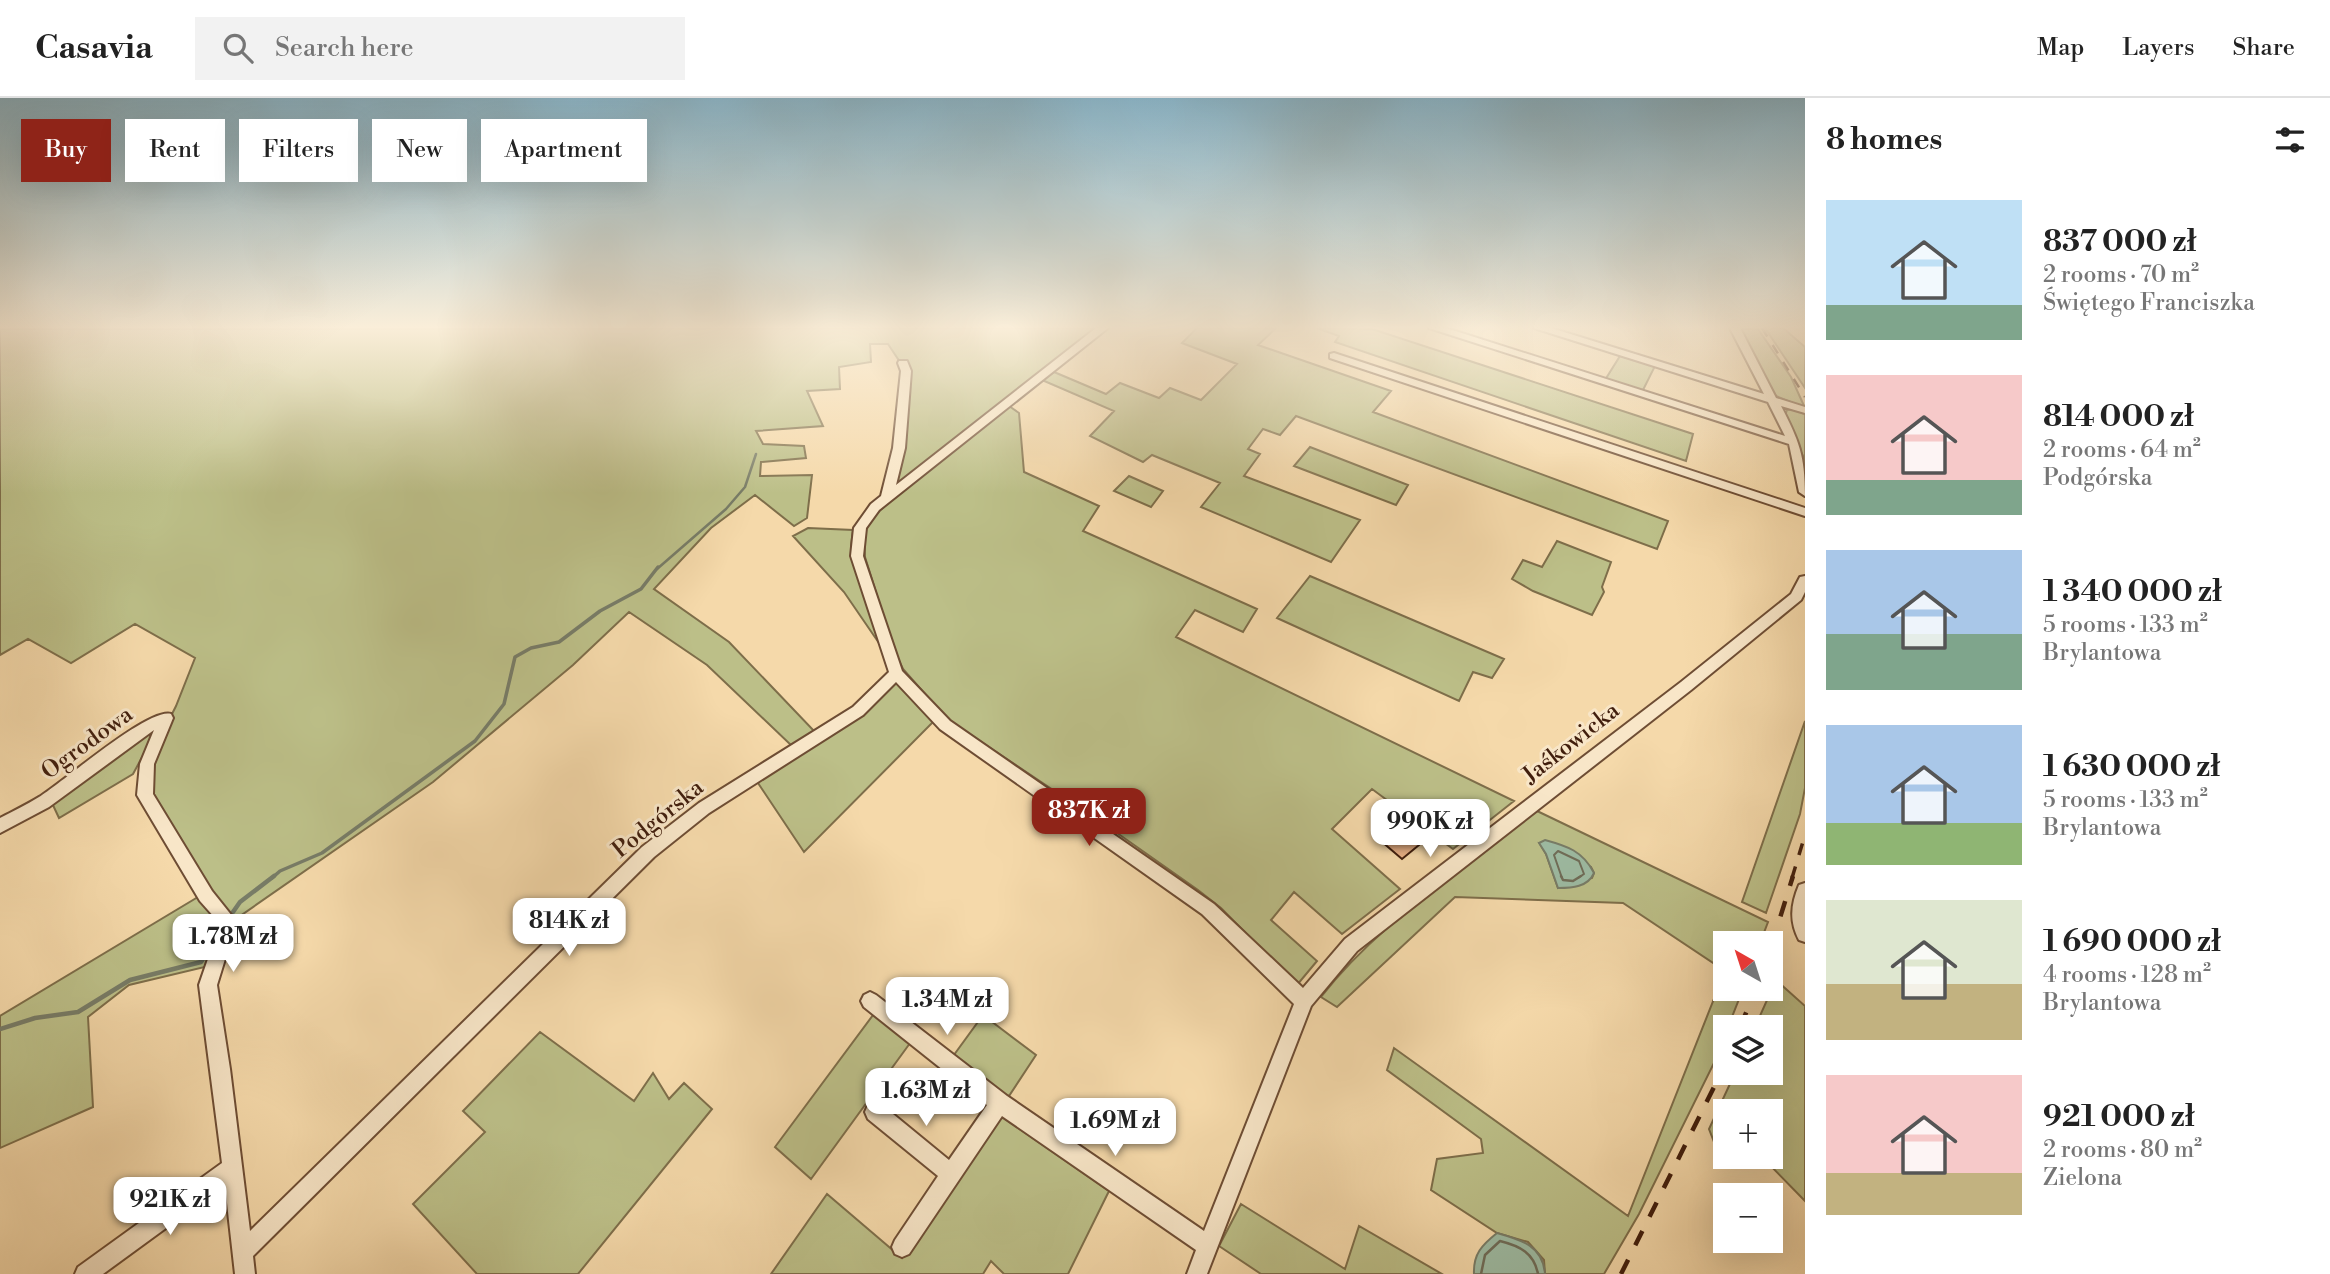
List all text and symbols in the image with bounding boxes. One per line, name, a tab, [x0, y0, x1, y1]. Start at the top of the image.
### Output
search box	[195, 17, 685, 80]
text: Casavia	[35, 28, 153, 69]
icon: search	[219, 29, 257, 67]
text: Search here	[275, 32, 414, 64]
text: Map	[2037, 33, 2084, 63]
text: Layers	[2122, 33, 2194, 63]
text: Share	[2232, 33, 2295, 63]
chip: Buy	[21, 119, 111, 182]
chip: Rent	[125, 119, 225, 182]
chip: Filters	[239, 119, 358, 182]
chip: New	[372, 119, 467, 182]
chip: Apartment	[481, 119, 647, 182]
text: 8 homes	[1826, 121, 1942, 159]
icon: filters	[2271, 121, 2309, 159]
text: 837 000 zł	[2043, 223, 2196, 261]
icon: home	[1882, 228, 1966, 312]
text: 2 rooms · 70 m²	[2043, 261, 2199, 289]
text: Świętego Franciszka	[2043, 289, 2255, 317]
text: 814 000 zł	[2043, 398, 2194, 436]
icon: home	[1882, 403, 1966, 487]
text: 2 rooms · 64 m²	[2043, 436, 2201, 464]
text: Podgórska	[2043, 464, 2152, 492]
text: 1 340 000 zł	[2043, 573, 2222, 611]
icon: home	[1882, 578, 1966, 662]
text: 5 rooms · 133 m²	[2043, 611, 2208, 639]
text: Brylantowa	[2043, 639, 2161, 667]
street label: Jaśkowicka	[1516, 696, 1625, 790]
street label: Ogrodowa	[36, 700, 139, 786]
text: 1 630 000 zł	[2043, 748, 2220, 786]
icon: home	[1882, 753, 1966, 837]
street label: Podgórska	[607, 773, 710, 864]
text: 5 rooms · 133 m²	[2043, 786, 2208, 814]
pin: 837K zł	[1024, 788, 1154, 848]
text: 837K zł	[1048, 797, 1130, 825]
pin: 990K zł	[1365, 800, 1495, 859]
text: 990K zł	[1387, 808, 1473, 836]
text: Brylantowa	[2043, 814, 2161, 842]
pin: 814K zł	[504, 898, 634, 958]
text: 814K zł	[529, 907, 609, 935]
pin: 1.78M zł	[161, 914, 305, 974]
text: 1.78M zł	[189, 923, 277, 951]
text: 1 690 000 zł	[2043, 923, 2221, 961]
icon: home	[1882, 928, 1966, 1012]
north arrow	[1713, 931, 1783, 1001]
map controls	[1713, 931, 1783, 1253]
text: 4 rooms · 128 m²	[2043, 961, 2211, 989]
pin: 1.34M zł	[875, 978, 1019, 1037]
text: 1.34M zł	[902, 986, 992, 1014]
text: Brylantowa	[2043, 989, 2161, 1017]
button: layers	[1713, 1015, 1783, 1085]
pin: 1.63M zł	[854, 1068, 998, 1128]
text: 1.63M zł	[881, 1077, 971, 1105]
pin: 1.69M zł	[1043, 1098, 1187, 1158]
text: 921 000 zł	[2043, 1098, 2195, 1136]
button: +	[1713, 1099, 1783, 1169]
icon: home	[1882, 1103, 1966, 1187]
text: 1.69M zł	[1070, 1107, 1160, 1135]
text: 2 rooms · 80 m²	[2043, 1136, 2202, 1164]
text: Zielona	[2043, 1164, 2122, 1192]
pin: 921K zł	[105, 1178, 235, 1237]
button: −	[1713, 1183, 1783, 1253]
text: 921K zł	[129, 1186, 211, 1214]

